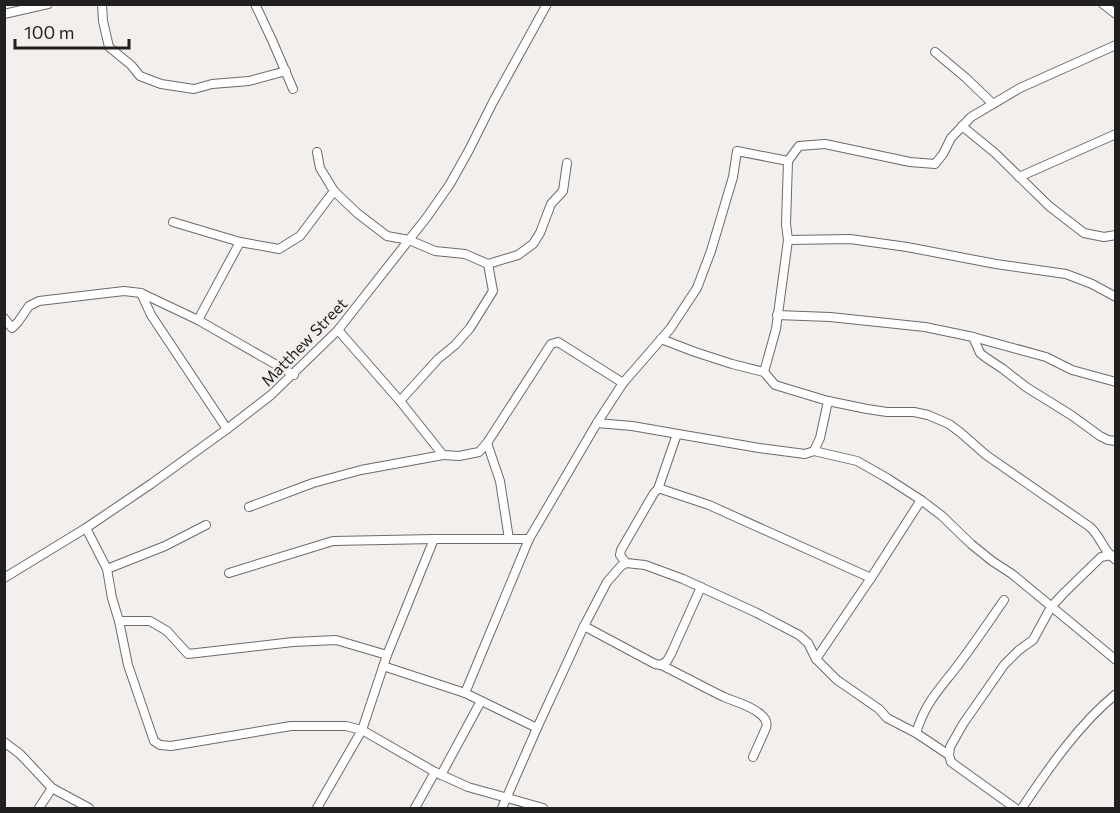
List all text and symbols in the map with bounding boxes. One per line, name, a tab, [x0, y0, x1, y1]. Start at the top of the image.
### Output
scale bar	[15, 12, 129, 50]
text: 100 m	[24, 21, 74, 43]
street label: Matthew Street	[257, 293, 351, 390]

